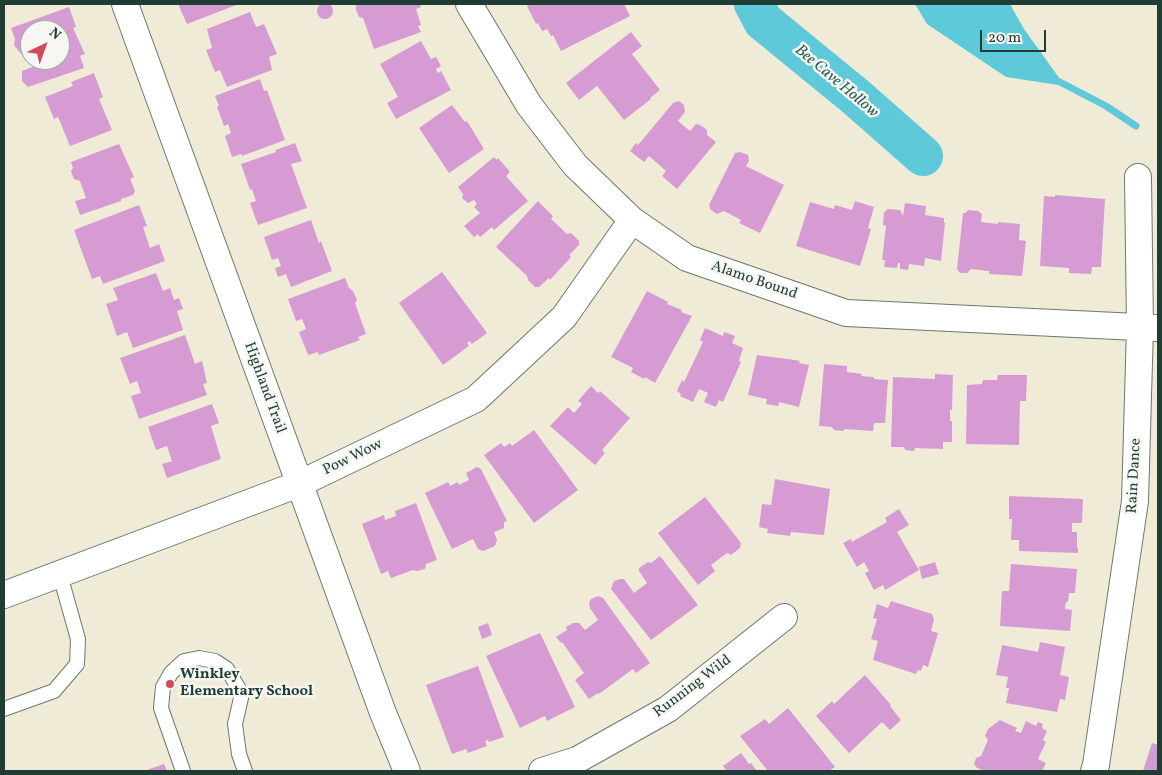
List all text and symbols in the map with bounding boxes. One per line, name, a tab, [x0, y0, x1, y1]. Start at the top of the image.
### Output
north arrow	[20, 20, 70, 70]
scale bar	[982, 20, 1048, 52]
text: N	[45, 24, 65, 45]
text: 20 m	[988, 28, 1021, 49]
water label: Bee Cave Hollow	[790, 41, 882, 123]
street label: Alamo Bound	[709, 258, 799, 304]
street label: Highland Trail	[239, 340, 289, 436]
street label: Pow Wow	[320, 436, 386, 480]
street label: Rain Dance	[1124, 438, 1146, 514]
street label: Running Wild	[651, 652, 735, 722]
place label: Winkley Elementary School	[180, 666, 313, 701]
marker: Winkley Elementary School	[164, 678, 176, 690]

